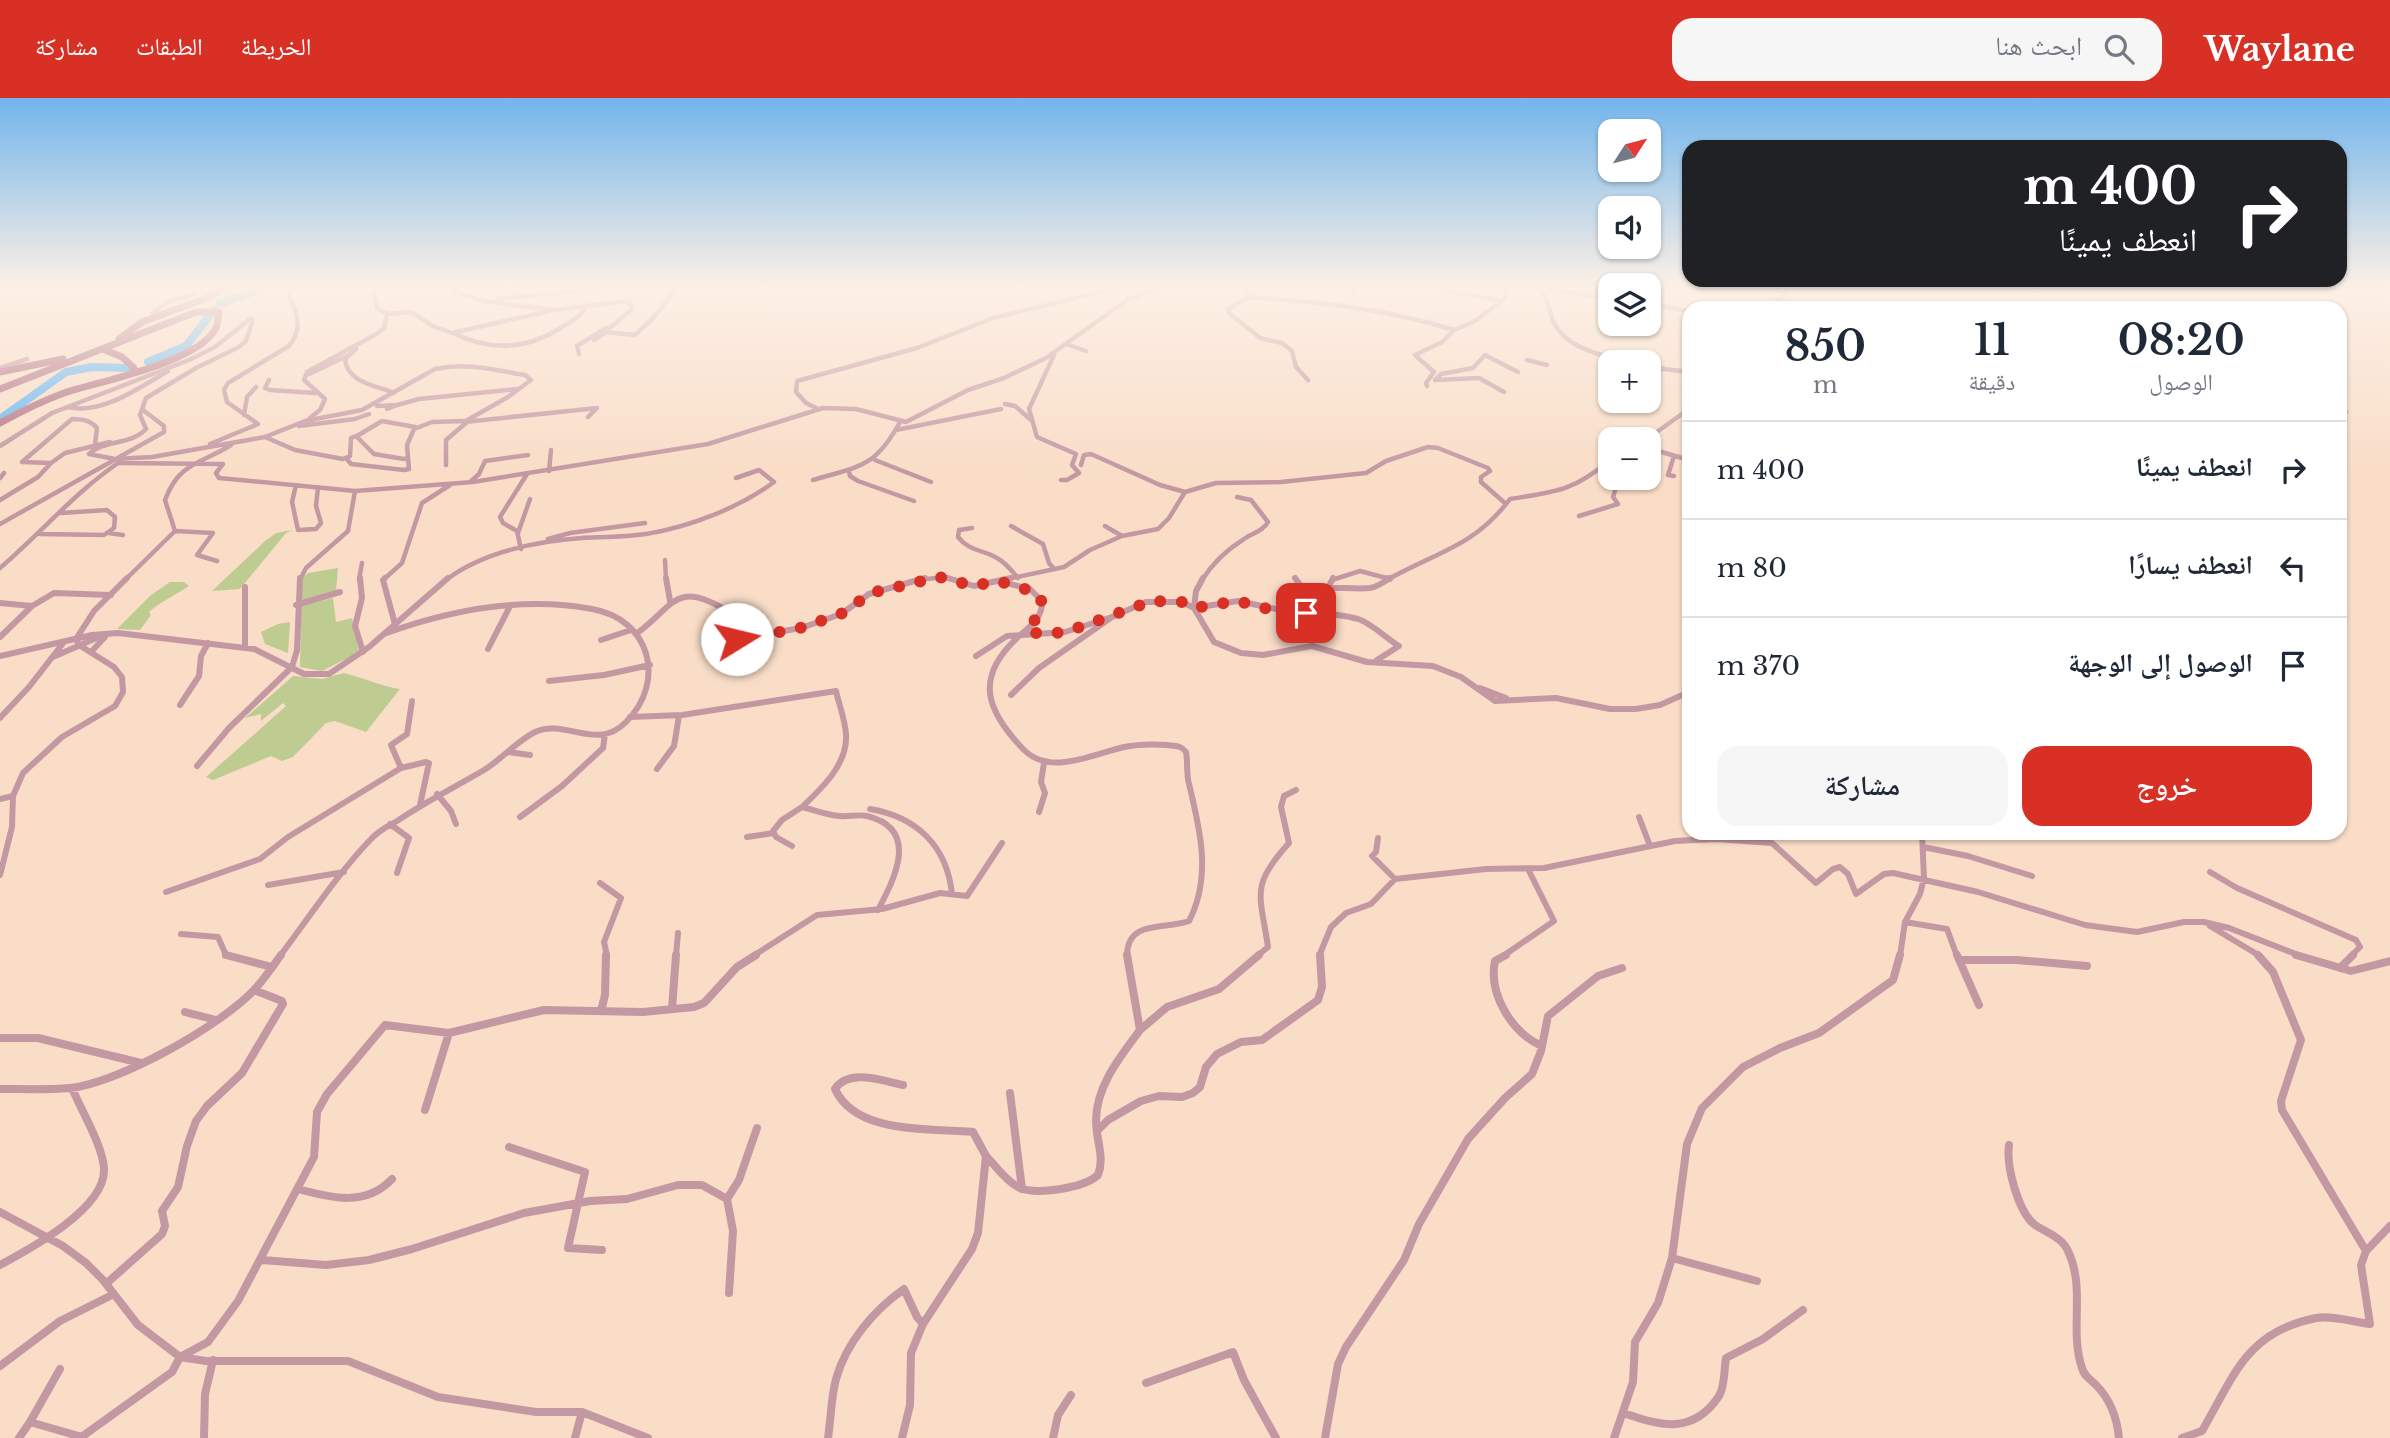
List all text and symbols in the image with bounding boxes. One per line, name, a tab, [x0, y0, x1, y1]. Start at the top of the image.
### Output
search box	[1672, 18, 2162, 81]
text: Waylane	[2204, 29, 2355, 70]
text: ابحث هنا	[1995, 30, 2082, 62]
icon: search	[2100, 30, 2138, 68]
text: مشاركة	[35, 32, 98, 61]
text: الطبقات	[136, 32, 203, 61]
text: الخريطة	[241, 32, 311, 61]
north arrow	[1598, 119, 1661, 182]
map controls	[1598, 119, 1661, 490]
text: 400 m	[2023, 156, 2197, 217]
icon: right	[2221, 168, 2312, 259]
button: sound	[1598, 196, 1661, 259]
text: انعطف يمينًا	[2059, 220, 2197, 260]
button: layers	[1598, 273, 1661, 336]
text: 11	[1973, 314, 2010, 366]
text: 08:20	[2117, 314, 2245, 366]
text: 850	[1784, 320, 1866, 372]
button: +	[1598, 350, 1661, 413]
text: دقيقة	[1968, 368, 2015, 396]
text: الوصول	[2149, 368, 2213, 396]
text: m	[1813, 371, 1838, 399]
button: −	[1598, 427, 1661, 490]
text: انعطف يمينًا	[2136, 451, 2253, 483]
icon: right	[2274, 451, 2312, 489]
text: 400 m	[1717, 454, 1805, 486]
text: انعطف يسارًا	[2128, 549, 2253, 581]
icon: left	[2274, 549, 2312, 587]
text: 80 m	[1717, 552, 1787, 584]
pin	[1276, 583, 1336, 643]
icon: arrive	[1287, 594, 1325, 632]
position arrow	[700, 602, 774, 676]
text: الوصول إلى الوجهة	[2068, 647, 2253, 679]
icon: arrive	[2274, 647, 2312, 685]
text: 370 m	[1717, 650, 1800, 682]
button: مشاركة	[1717, 746, 2008, 826]
button: خروج	[2022, 746, 2312, 826]

